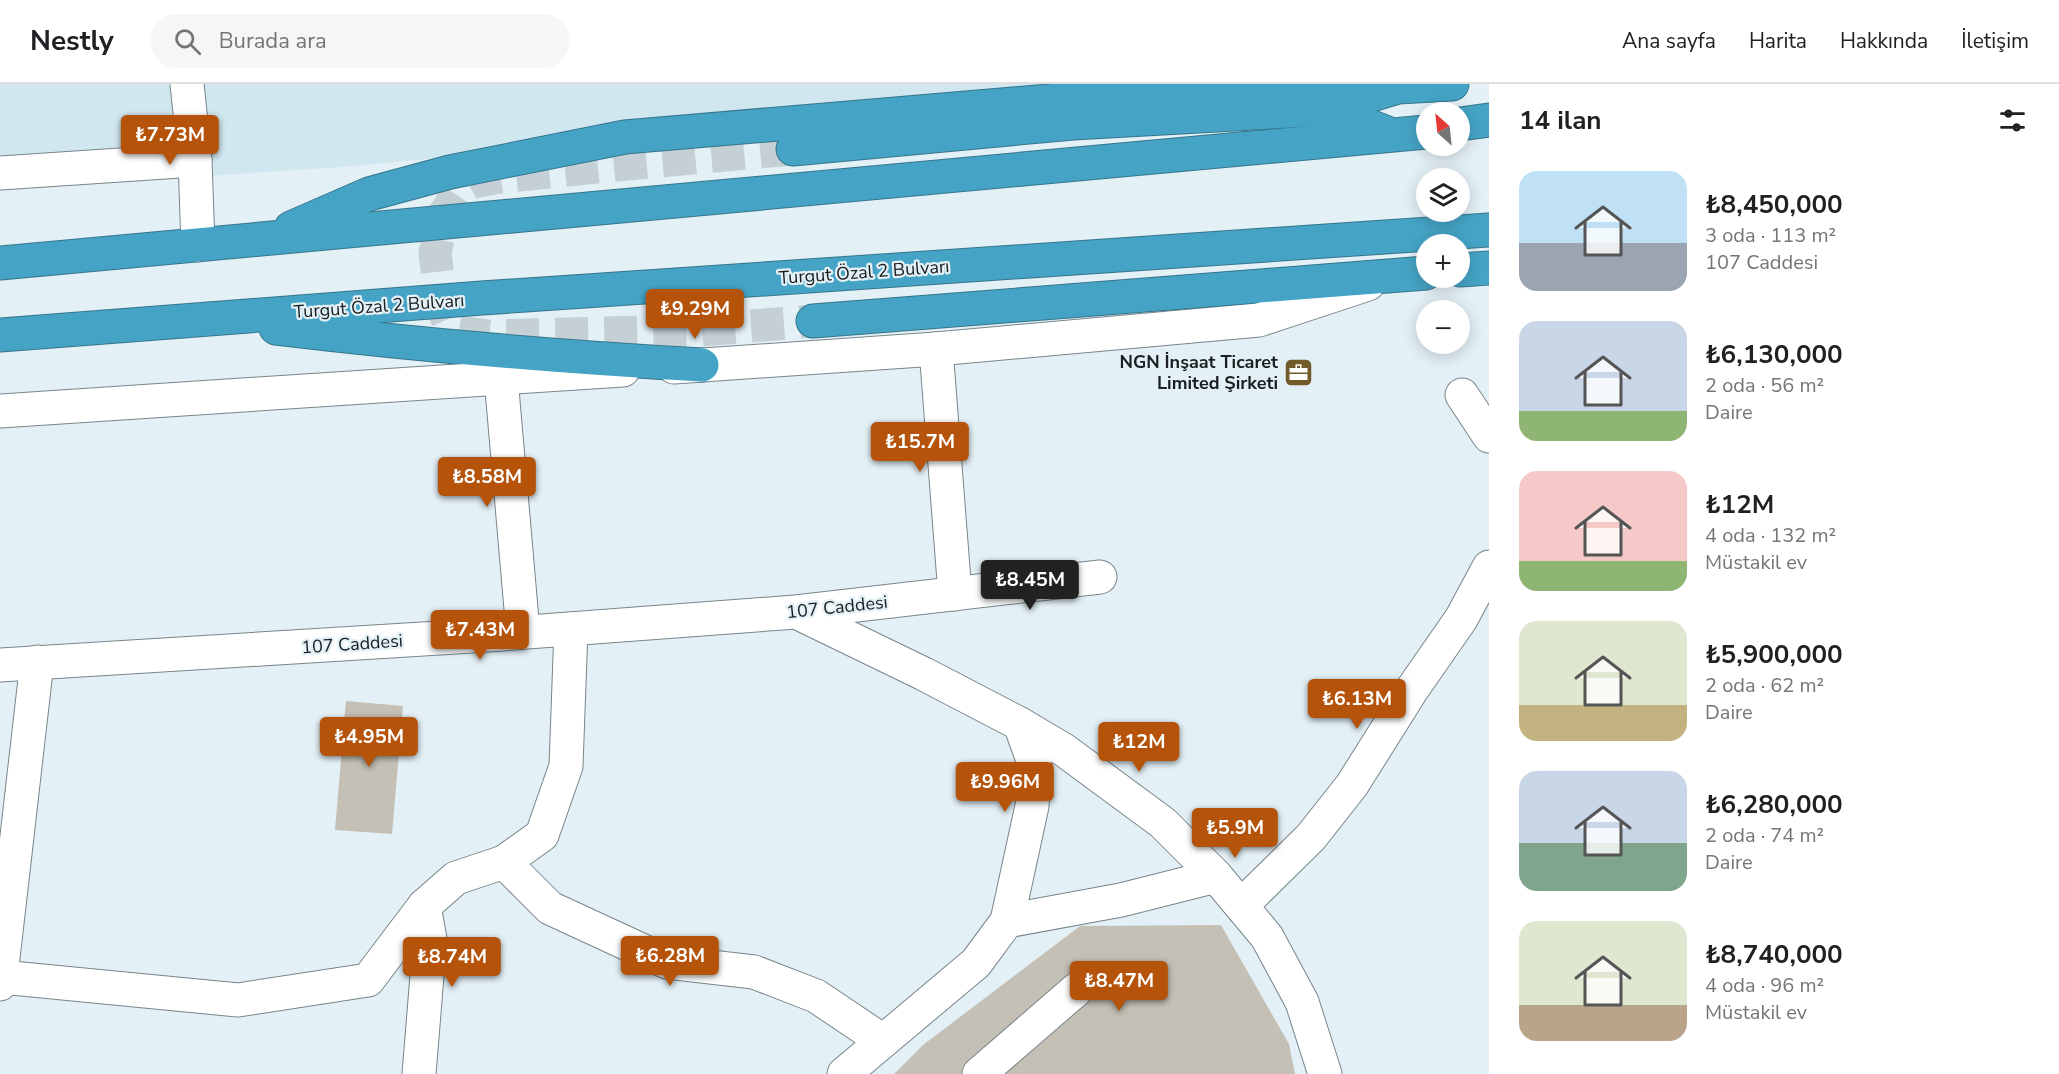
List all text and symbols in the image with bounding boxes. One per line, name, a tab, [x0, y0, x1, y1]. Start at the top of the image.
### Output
search box	[150, 14, 570, 68]
text: Nestly	[30, 22, 114, 60]
icon: search	[171, 25, 204, 58]
text: Burada ara	[219, 26, 327, 56]
text: Ana sayfa	[1622, 27, 1716, 55]
text: Harita	[1749, 27, 1807, 55]
text: Hakkında	[1840, 27, 1928, 55]
text: İletişim	[1961, 27, 2029, 55]
north arrow	[1416, 102, 1470, 156]
map controls	[1416, 102, 1470, 354]
text: 14 ilan	[1519, 103, 1602, 138]
icon: filters	[1996, 104, 2029, 137]
pin: ₺7.73M	[121, 115, 219, 166]
text: ₺7.73M	[135, 121, 205, 148]
button: layers	[1416, 168, 1470, 222]
text: ₺8,450,000	[1705, 187, 1843, 222]
icon: home	[1567, 195, 1639, 267]
text: 3 oda · 113 m²	[1705, 222, 1836, 249]
button: +	[1416, 234, 1470, 288]
text: 107 Caddesi	[1705, 249, 1818, 276]
street label: Turgut Özal 2 Bulvarı	[778, 254, 950, 290]
street label: Turgut Özal 2 Bulvarı	[293, 288, 465, 324]
pin: ₺9.29M	[646, 289, 744, 340]
text: ₺9.29M	[660, 295, 730, 322]
button: −	[1416, 300, 1470, 354]
text: ₺6,130,000	[1705, 337, 1843, 372]
icon: home	[1567, 345, 1639, 417]
place label: NGN İnşaat Ticaret Limited Şirketi	[1120, 350, 1278, 395]
office icon: NGN İnşaat Ticaret Limited Şirketi	[1283, 356, 1315, 388]
text: 2 oda · 56 m²	[1705, 372, 1824, 399]
text: Daire	[1705, 399, 1753, 426]
pin: ₺15.7M	[871, 422, 969, 473]
text: ₺15.7M	[885, 428, 955, 455]
pin: ₺8.58M	[438, 457, 536, 508]
text: ₺8.58M	[452, 463, 522, 490]
text: ₺12M	[1705, 487, 1774, 522]
icon: home	[1567, 495, 1639, 567]
text: 4 oda · 132 m²	[1705, 522, 1836, 549]
text: Müstakil ev	[1705, 549, 1807, 576]
pin: ₺8.45M	[981, 560, 1079, 611]
text: ₺8.45M	[995, 566, 1065, 593]
street label: 107 Caddesi	[785, 590, 889, 624]
pin: ₺7.43M	[431, 610, 529, 661]
text: ₺7.43M	[445, 616, 515, 643]
street label: 107 Caddesi	[300, 628, 404, 660]
text: ₺5,900,000	[1705, 637, 1843, 672]
icon: home	[1567, 645, 1639, 717]
text: 2 oda · 62 m²	[1705, 672, 1824, 699]
pin: ₺6.13M	[1308, 679, 1406, 730]
text: ₺6.13M	[1322, 685, 1392, 712]
text: Daire	[1705, 699, 1753, 726]
pin: ₺4.95M	[320, 717, 418, 768]
pin: ₺12M	[1103, 722, 1175, 773]
text: ₺4.95M	[334, 723, 404, 750]
text: ₺12M	[1112, 728, 1166, 755]
pin: ₺9.96M	[956, 762, 1054, 813]
text: ₺9.96M	[970, 768, 1040, 795]
text: ₺6,280,000	[1705, 787, 1843, 822]
icon: home	[1567, 795, 1639, 867]
pin: ₺5.9M	[1193, 808, 1277, 859]
text: ₺5.9M	[1206, 814, 1264, 841]
text: 2 oda · 74 m²	[1705, 822, 1824, 849]
text: Daire	[1705, 849, 1753, 876]
pin: ₺6.28M	[621, 936, 719, 987]
pin: ₺8.74M	[403, 937, 501, 988]
text: ₺8,740,000	[1705, 937, 1843, 972]
text: ₺6.28M	[635, 942, 705, 969]
text: ₺8.74M	[417, 943, 487, 970]
icon: home	[1567, 945, 1639, 1017]
pin: ₺8.47M	[1070, 961, 1168, 1012]
text: ₺8.47M	[1084, 967, 1154, 994]
text: 4 oda · 96 m²	[1705, 972, 1824, 999]
text: Müstakil ev	[1705, 999, 1807, 1026]

